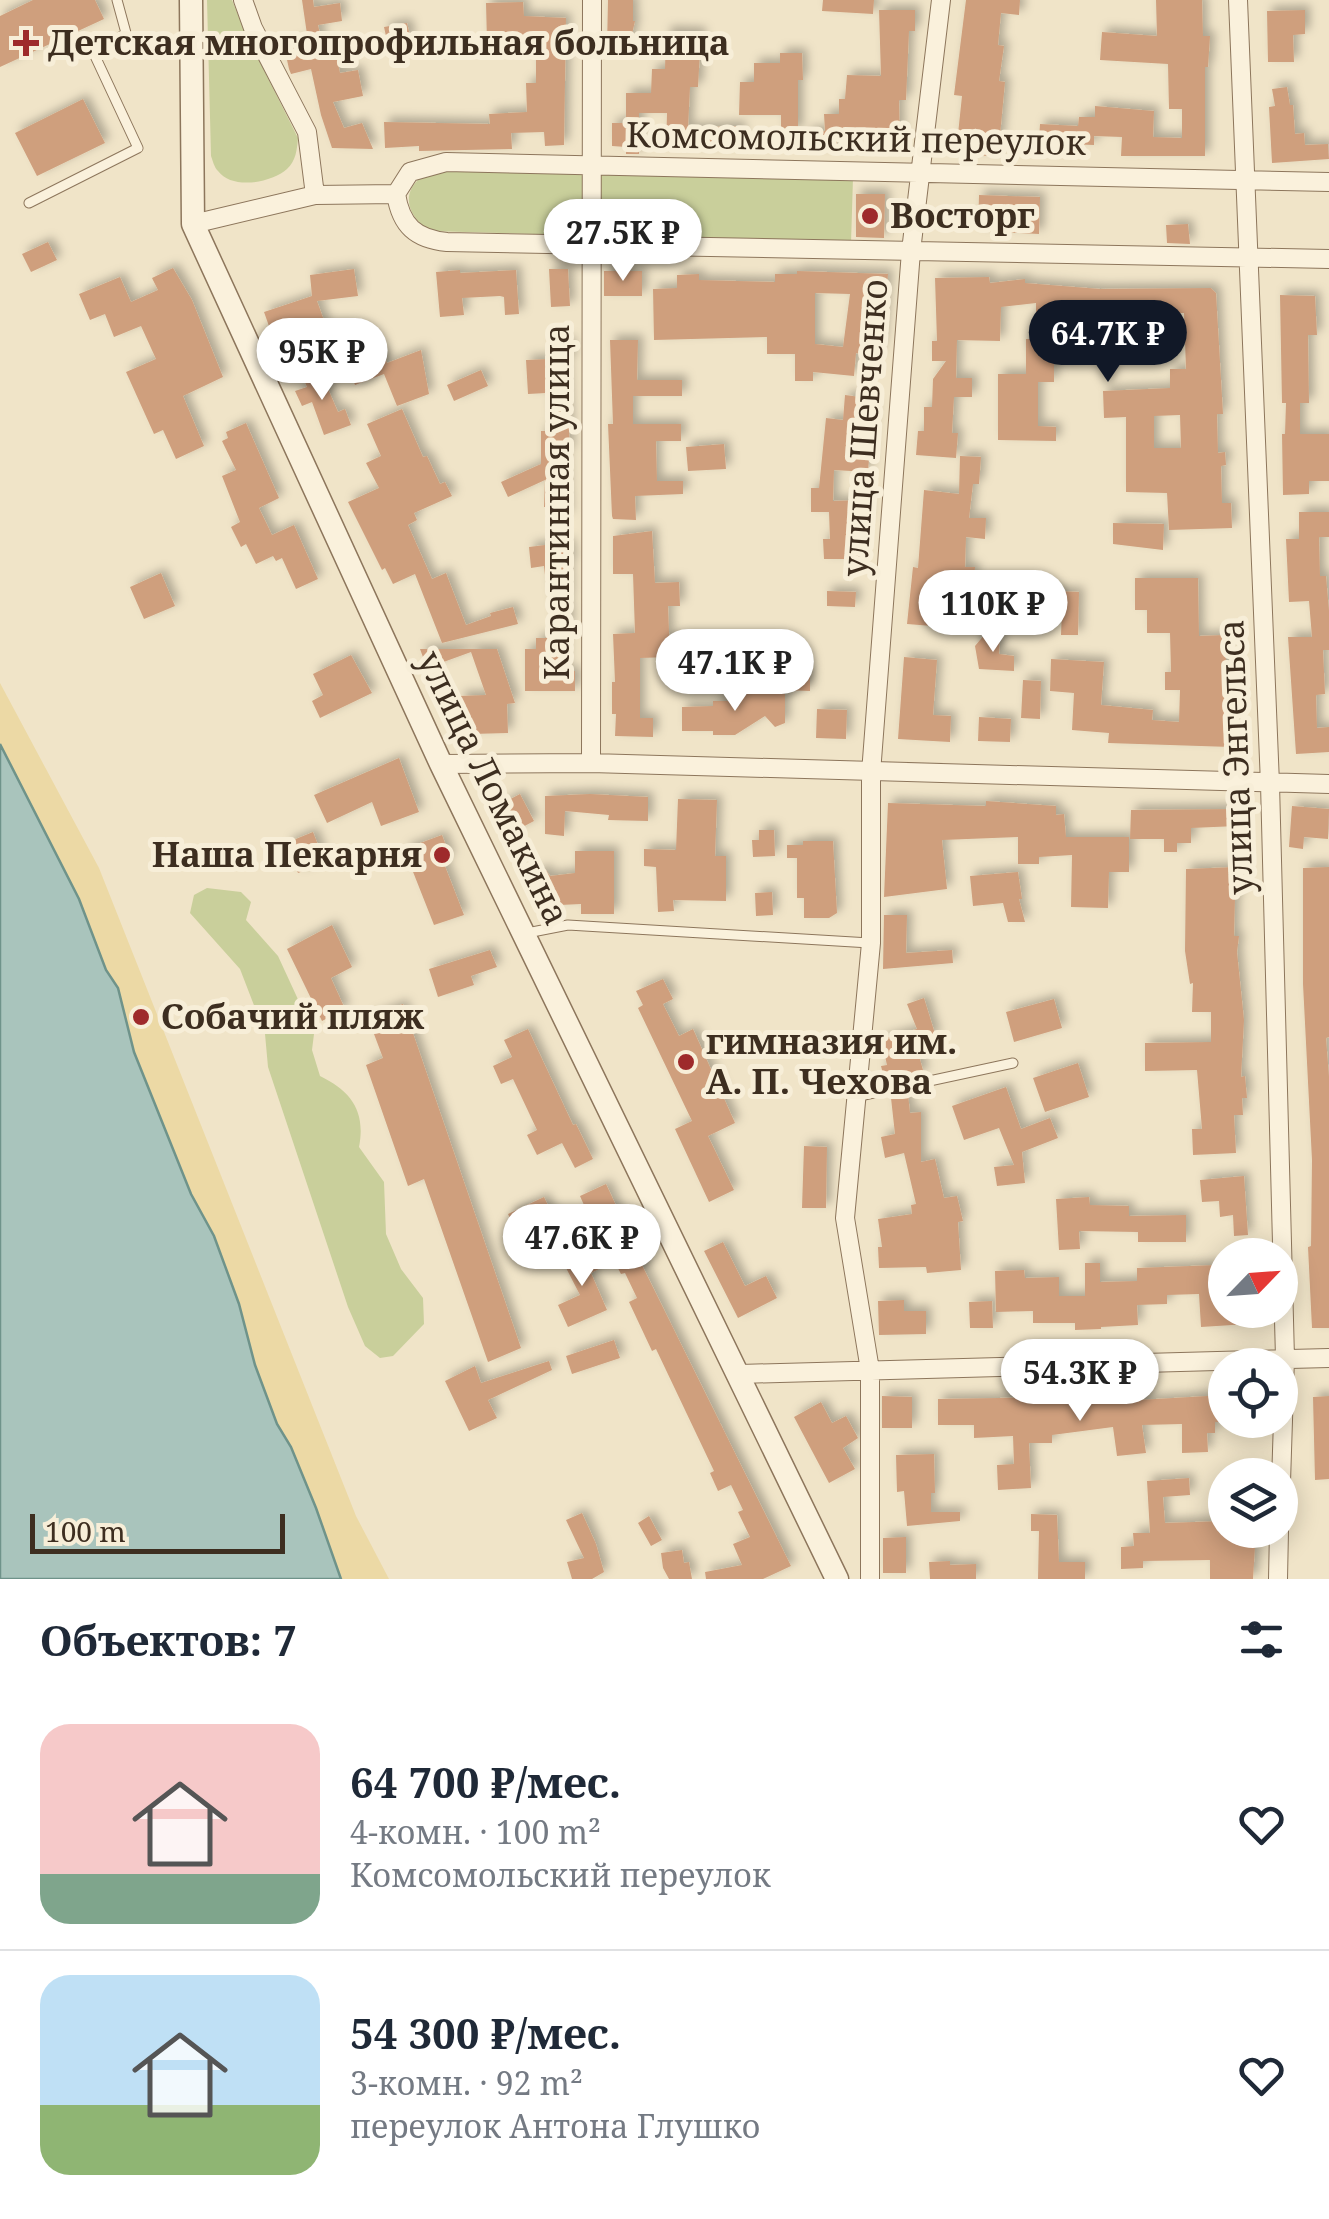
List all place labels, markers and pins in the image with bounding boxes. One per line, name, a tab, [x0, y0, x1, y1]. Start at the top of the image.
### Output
place label: Детская многопрофильная больница	[48, 18, 730, 65]
marker: Детская многопрофильная больница	[13, 30, 39, 56]
place label: Восторг	[890, 191, 1035, 238]
pin: 27.5K ₽	[531, 199, 715, 284]
marker: Восторг	[859, 205, 881, 227]
pin: 64.7K ₽	[1016, 300, 1200, 385]
pin: 95K ₽	[252, 318, 392, 403]
pin: 110K ₽	[912, 570, 1074, 655]
pin: 47.1K ₽	[643, 629, 827, 714]
place label: Наша Пекарня	[152, 830, 422, 877]
marker: Наша Пекарня	[431, 844, 453, 866]
place label: Собачий пляж	[161, 992, 424, 1039]
marker: Собачий пляж	[130, 1006, 152, 1028]
place label: гимназия им. А. П. Чехова	[706, 1017, 957, 1104]
marker: гимназия им. А. П. Чехова	[675, 1051, 697, 1073]
pin: 47.6K ₽	[490, 1204, 674, 1289]
pin: 54.3K ₽	[988, 1339, 1172, 1424]

